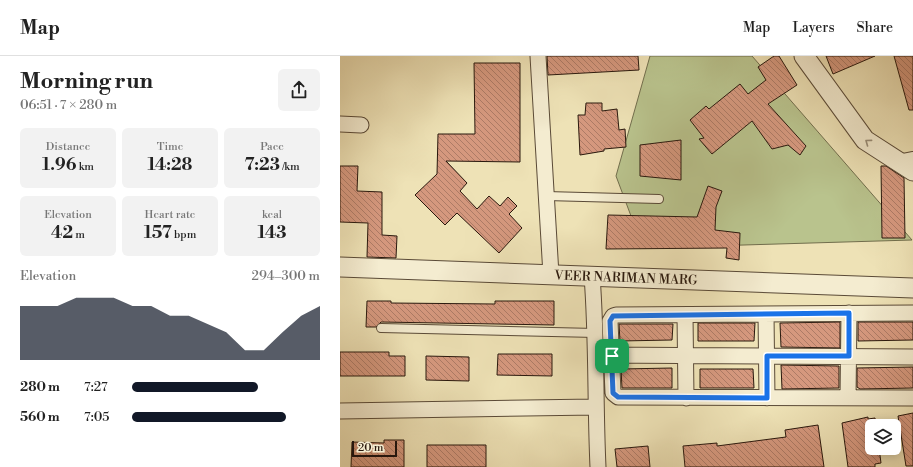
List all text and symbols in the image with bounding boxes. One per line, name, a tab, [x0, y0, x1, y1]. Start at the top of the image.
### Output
text: Map	[20, 16, 60, 40]
text: Map	[743, 19, 770, 37]
text: Layers	[792, 19, 835, 37]
text: Share	[857, 19, 893, 37]
text: Morning run	[20, 68, 153, 95]
button: share	[278, 69, 320, 111]
text: 06:51 · 7 × 280 m	[20, 97, 117, 113]
text: Distance	[46, 140, 90, 154]
text: Time	[157, 140, 183, 154]
text: Pace	[260, 140, 284, 154]
one-way arrow	[866, 140, 873, 147]
text: 1.96	[42, 154, 76, 176]
text: 14:28	[148, 154, 192, 176]
text: 7:23	[244, 154, 280, 176]
text: km	[76, 160, 94, 174]
text: /km	[280, 160, 300, 174]
text: Elevation	[44, 208, 92, 222]
text: Heart rate	[145, 208, 195, 222]
text: kcal	[262, 208, 282, 222]
text: 42	[51, 222, 73, 244]
text: 157	[144, 222, 172, 244]
text: 143	[257, 222, 287, 244]
text: m	[73, 228, 85, 242]
text: bpm	[172, 228, 196, 242]
street label: VEER NARIMAN MARG	[553, 267, 698, 289]
text: Elevation	[20, 268, 76, 284]
text: 294–300 m	[252, 268, 320, 284]
pin	[595, 339, 629, 373]
icon: arrive	[601, 345, 623, 367]
text: 280 m	[20, 379, 60, 395]
text: 7:27	[84, 379, 108, 395]
text: 560 m	[20, 409, 60, 425]
text: 7:05	[84, 409, 109, 425]
map controls	[865, 419, 901, 455]
button: layers	[865, 419, 901, 455]
scale bar	[352, 439, 397, 458]
text: 20 m	[358, 441, 383, 455]

